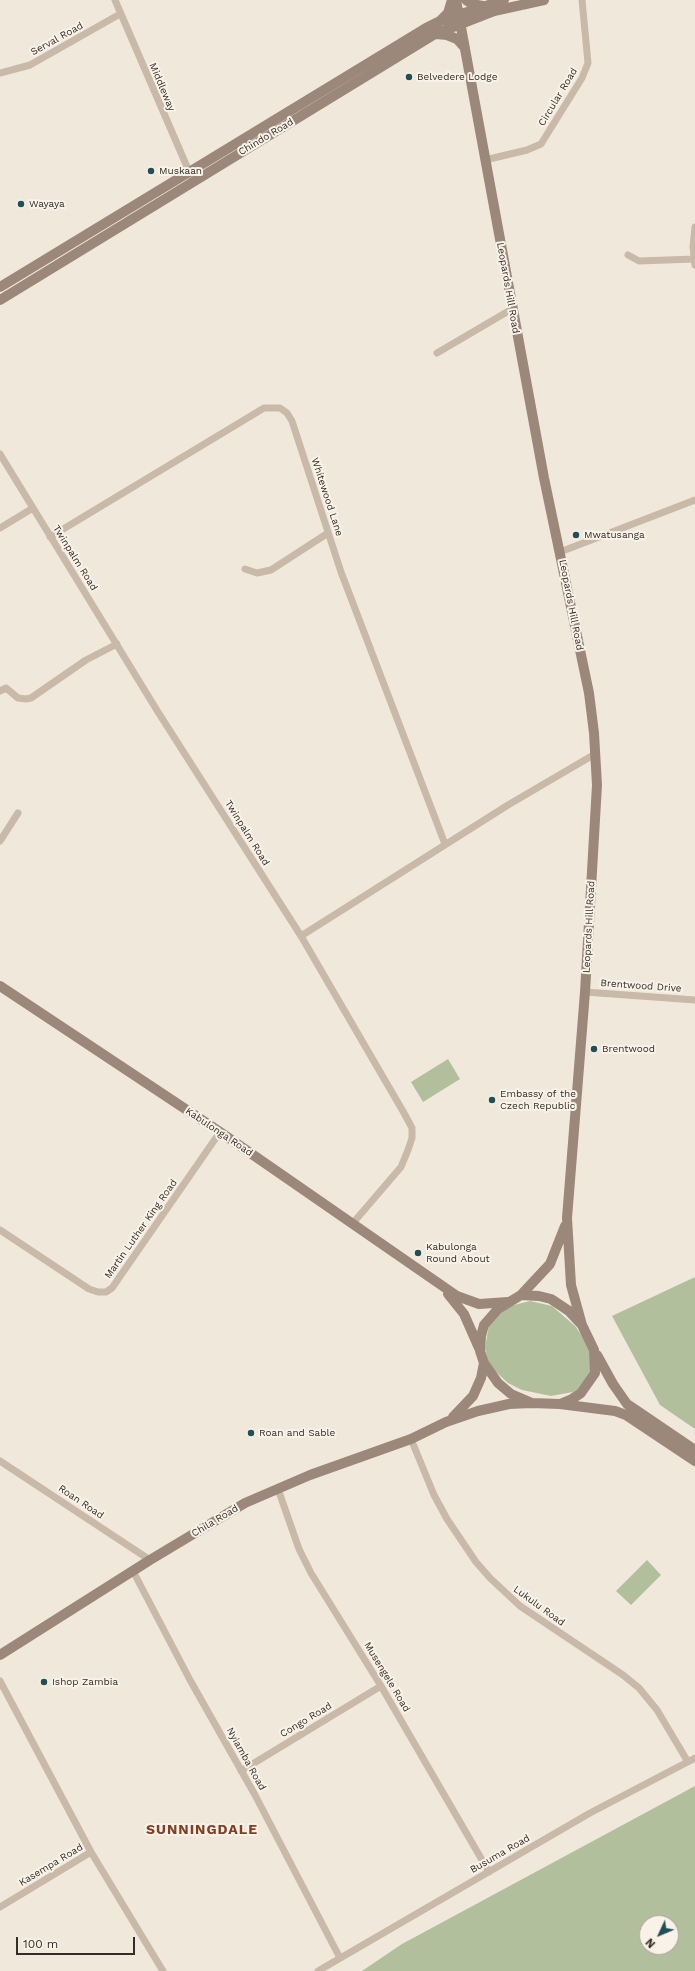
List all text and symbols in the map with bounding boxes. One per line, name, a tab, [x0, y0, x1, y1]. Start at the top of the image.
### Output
street label: Serval Road	[29, 20, 85, 58]
street label: Middleway	[146, 61, 178, 113]
street label: Circular Road	[536, 66, 580, 128]
place label: Belvedere Lodge	[417, 71, 497, 83]
marker: Belvedere Lodge	[404, 72, 414, 82]
street label: Chindo Road	[236, 116, 296, 158]
place label: Muskaan	[159, 165, 202, 177]
marker: Muskaan	[146, 166, 156, 176]
place label: Wayaya	[29, 198, 65, 210]
marker: Wayaya	[16, 199, 26, 209]
street label: Leopards Hill Road	[494, 241, 522, 335]
street label: Whitewood Lane	[309, 456, 345, 538]
street label: Twinpalm Road	[50, 523, 100, 593]
place label: Mwatusanga	[584, 529, 645, 541]
marker: Mwatusanga	[571, 530, 581, 540]
street label: Leopards Hill Road	[556, 559, 586, 651]
street label: Twinpalm Road	[222, 798, 272, 868]
street label: Leopards Hill Road	[581, 881, 597, 973]
street label: Brentwood Drive	[600, 977, 682, 995]
place label: Brentwood	[602, 1043, 655, 1055]
marker: Brentwood	[589, 1044, 599, 1054]
place label: Embassy of the Czech Republic	[500, 1088, 576, 1112]
marker: Embassy of the Czech Republic	[487, 1095, 497, 1105]
street label: Kabulonga Road	[183, 1105, 255, 1159]
street label: Martin Luther King Road	[102, 1177, 180, 1281]
place label: Kabulonga Round About	[426, 1241, 490, 1264]
marker: Kabulonga Round About	[413, 1248, 423, 1258]
place label: Roan and Sable	[259, 1427, 335, 1439]
marker: Roan and Sable	[246, 1428, 256, 1438]
street label: Roan Road	[56, 1482, 106, 1522]
street label: Chila Road	[190, 1502, 240, 1540]
street label: Lukulu Road	[511, 1583, 567, 1629]
street label: Musengele Road	[361, 1640, 413, 1714]
place label: Ishop Zambia	[52, 1676, 118, 1688]
marker: Ishop Zambia	[39, 1677, 49, 1687]
street label: Congo Road	[278, 1700, 334, 1740]
street label: Nyiamba Road	[224, 1725, 268, 1793]
district label: SUNNINGDALE	[146, 1822, 258, 1838]
street label: Busuma Road	[468, 1832, 532, 1876]
street label: Kasempa Road	[17, 1841, 85, 1889]
north arrow	[639, 1915, 679, 1955]
scale bar	[18, 1929, 137, 1955]
text: N	[643, 1936, 658, 1950]
text: 100 m	[23, 1937, 58, 1951]

